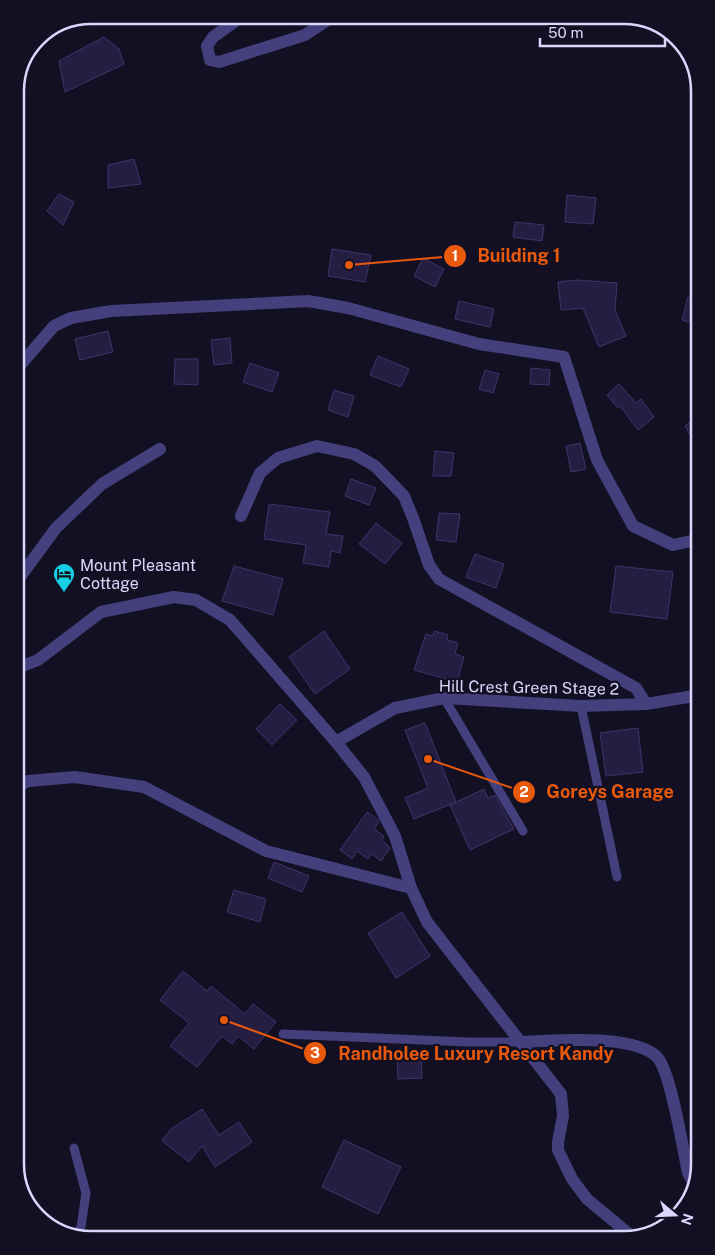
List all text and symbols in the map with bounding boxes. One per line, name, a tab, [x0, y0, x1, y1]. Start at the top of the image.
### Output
scale bar	[540, 15, 665, 47]
text: 50 m	[548, 24, 583, 41]
callout: Building 1	[442, 240, 570, 273]
text: Building 1	[478, 245, 560, 266]
text: 1	[452, 247, 458, 264]
place label: Mount Pleasant Cottage	[80, 556, 196, 593]
hotel icon: Mount Pleasant Cottage	[52, 562, 76, 593]
street label: Hill Crest Green Stage 2	[439, 676, 619, 699]
callout: Goreys Garage	[511, 776, 684, 809]
text: Goreys Garage	[546, 781, 674, 802]
text: 2	[519, 783, 529, 800]
callout: Randholee Luxury Resort Kandy	[303, 1037, 623, 1070]
text: Randholee Luxury Resort Kandy	[338, 1043, 614, 1064]
text: 3	[310, 1044, 320, 1061]
north arrow	[650, 1190, 700, 1240]
text: N	[678, 1211, 697, 1227]

